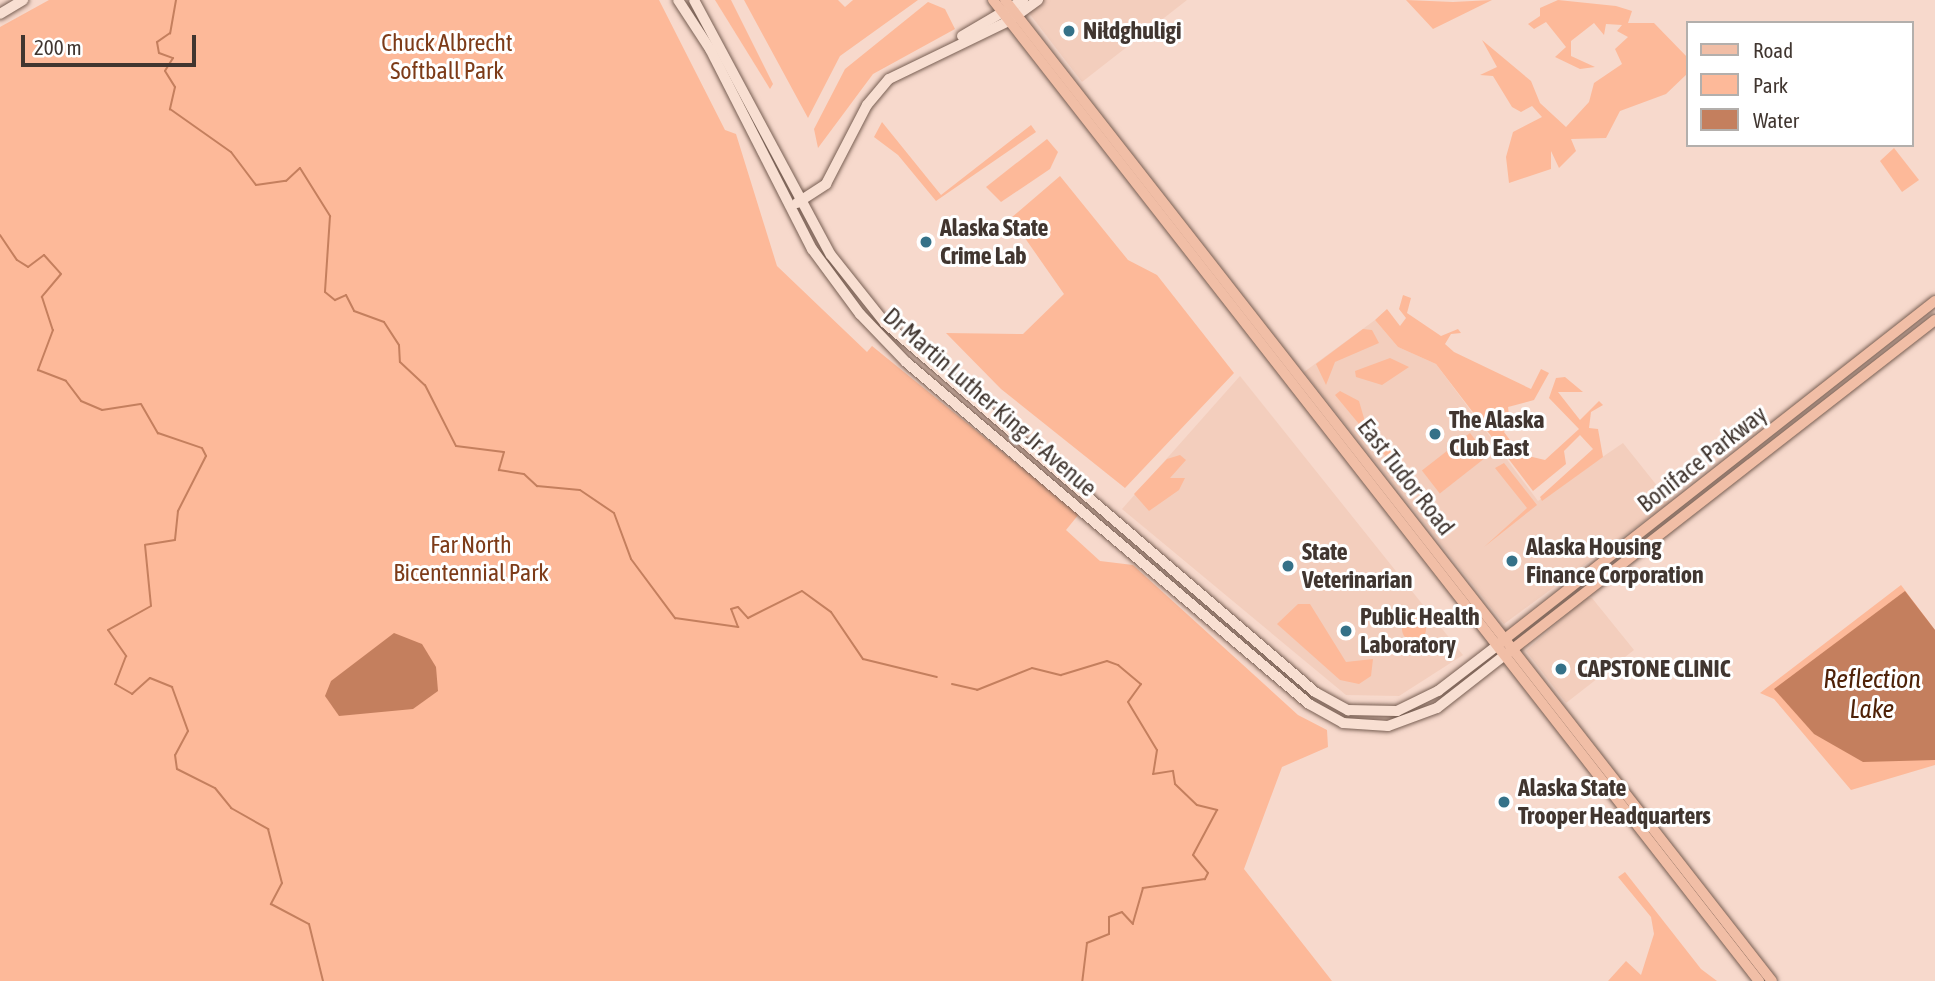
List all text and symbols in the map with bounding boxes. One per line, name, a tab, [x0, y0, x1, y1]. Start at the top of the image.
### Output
place label: Niłdghuligi	[1083, 17, 1181, 45]
scale bar	[24, 21, 200, 65]
legend	[1686, 21, 1914, 147]
marker: Niłdghuligi	[1061, 23, 1077, 39]
park label: Chuck Albrecht Softball Park	[381, 29, 513, 85]
text: 200 m	[34, 35, 82, 59]
text: Road	[1753, 38, 1793, 62]
text: Park	[1753, 73, 1788, 97]
text: Water	[1753, 108, 1799, 132]
place label: Alaska State Crime Lab	[940, 214, 1048, 270]
marker: Alaska State Crime Lab	[918, 234, 934, 250]
street label: Dr Martin Luther King Jr Avenue	[878, 302, 1102, 502]
street label: Boniface Parkway	[1632, 400, 1772, 518]
place label: The Alaska Club East	[1449, 406, 1544, 462]
street label: East Tudor Road	[1352, 413, 1460, 541]
marker: The Alaska Club East	[1427, 426, 1443, 442]
park label: Far North Bicentennial Park	[393, 531, 549, 587]
place label: Alaska Housing Finance Corporation	[1526, 533, 1704, 589]
place label: State Veterinarian	[1302, 538, 1412, 594]
marker: Alaska Housing Finance Corporation	[1504, 553, 1520, 569]
marker: State Veterinarian	[1280, 558, 1296, 574]
place label: Public Health Laboratory	[1360, 603, 1480, 659]
marker: Public Health Laboratory	[1338, 623, 1354, 639]
place label: CAPSTONE CLINIC	[1577, 655, 1730, 683]
marker: CAPSTONE CLINIC	[1551, 659, 1571, 679]
water label: Reflection Lake	[1823, 664, 1921, 726]
place label: Alaska State Trooper Headquarters	[1518, 774, 1711, 830]
marker: Alaska State Trooper Headquarters	[1496, 794, 1512, 810]

